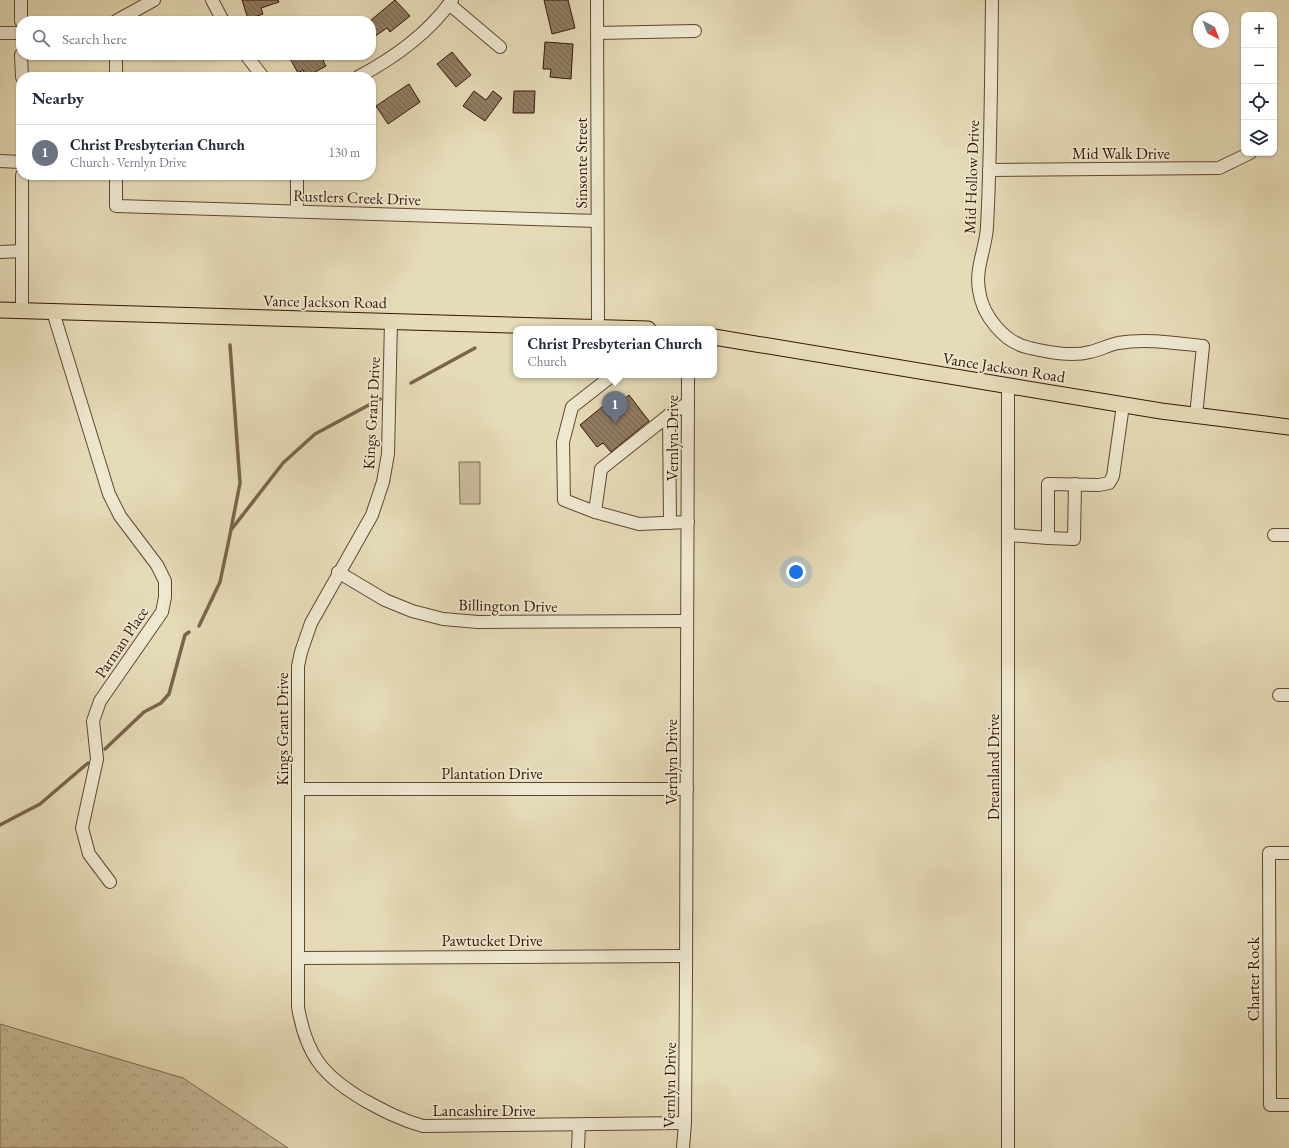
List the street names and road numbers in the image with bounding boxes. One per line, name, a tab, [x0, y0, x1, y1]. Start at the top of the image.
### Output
street label: Sinsonte Street	[571, 118, 592, 208]
street label: Mid Hollow Drive	[959, 120, 984, 234]
street label: Mid Walk Drive	[1072, 143, 1170, 164]
street label: Rustlers Creek Drive	[293, 185, 421, 210]
street label: Vance Jackson Road	[263, 290, 388, 313]
street label: Vance Jackson Road	[941, 347, 1068, 388]
street label: Kings Grant Drive	[358, 356, 385, 470]
street label: Vernlyn Drive	[662, 395, 683, 481]
street label: Billington Drive	[458, 594, 558, 617]
street label: Parman Place	[90, 603, 153, 682]
street label: Kings Grant Drive	[272, 673, 293, 785]
street label: Dreamland Drive	[983, 714, 1004, 820]
street label: Vernlyn Drive	[661, 719, 682, 805]
street label: Plantation Drive	[441, 763, 543, 784]
street label: Pawtucket Drive	[441, 930, 543, 951]
street label: Charter Rock	[1243, 936, 1264, 1021]
street label: Vernlyn Drive	[658, 1042, 681, 1128]
street label: Lancashire Drive	[432, 1100, 536, 1121]

